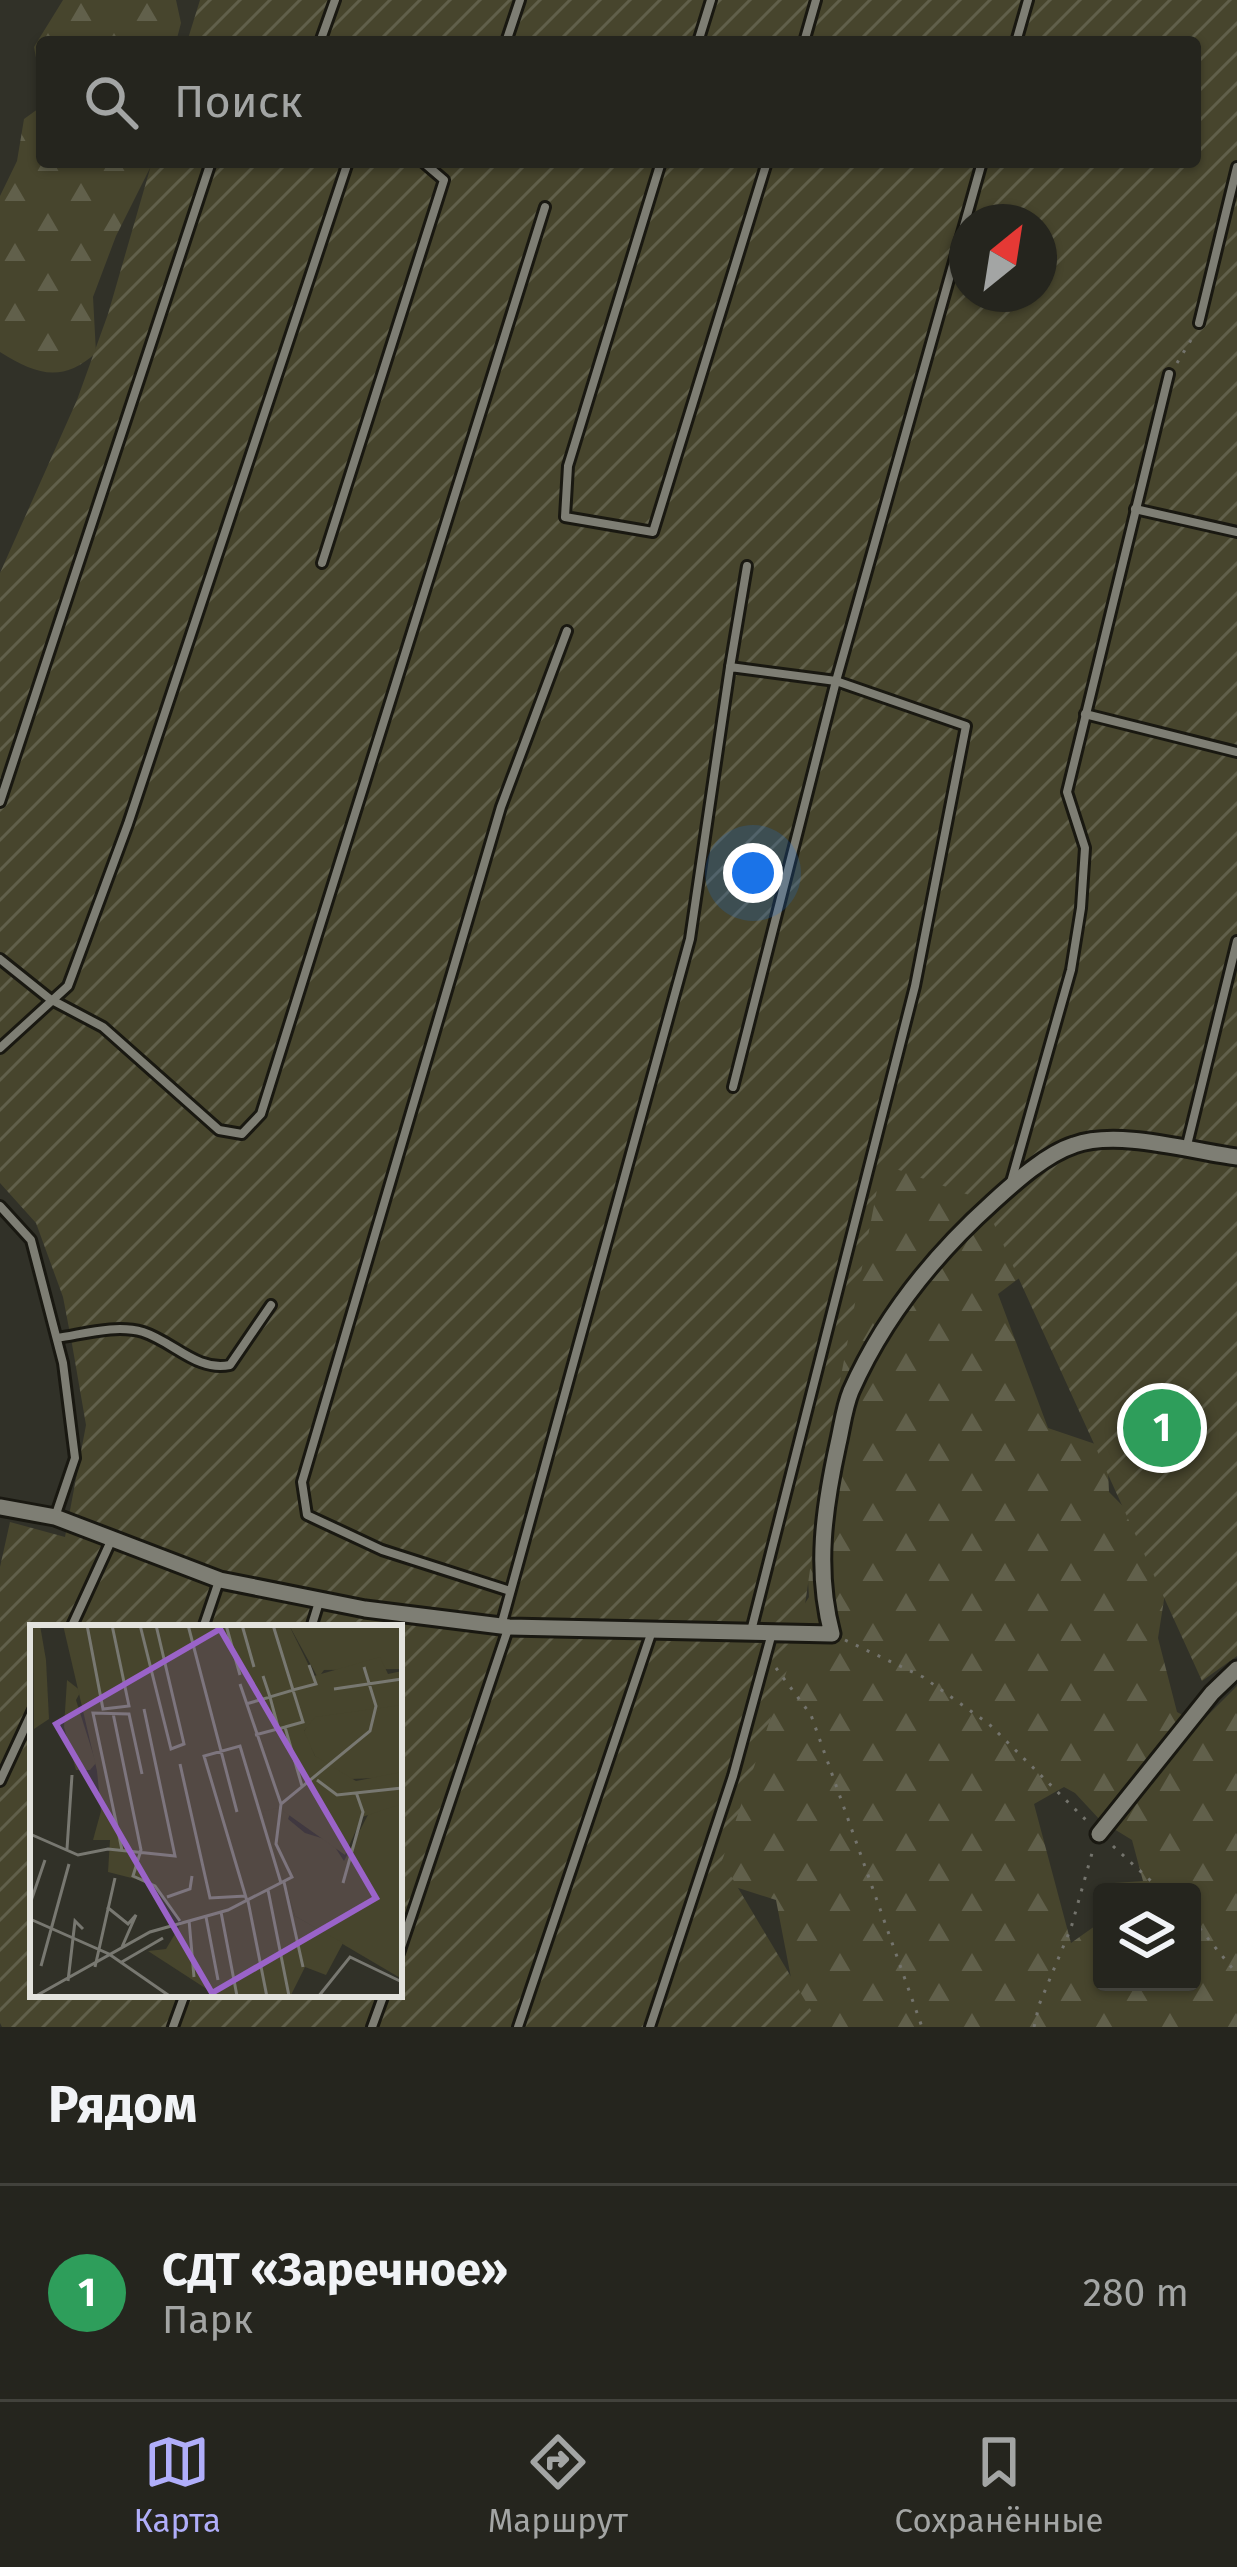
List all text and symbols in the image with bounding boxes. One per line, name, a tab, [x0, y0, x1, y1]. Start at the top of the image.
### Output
search box	[36, 36, 1201, 168]
icon: search	[78, 69, 144, 135]
text: Поиск	[174, 75, 303, 129]
north arrow	[949, 204, 1057, 312]
your location	[723, 843, 783, 903]
pin: 1	[1123, 1383, 1201, 1473]
inset map	[30, 1625, 402, 1997]
map controls	[1093, 1883, 1201, 1991]
button: layers	[1093, 1883, 1201, 1991]
text: Рядом	[48, 2074, 197, 2136]
text: СДТ «Заречное»	[162, 2243, 508, 2297]
text: 1	[78, 2270, 96, 2316]
text: 280 m	[1083, 2270, 1189, 2316]
text: Парк	[162, 2297, 253, 2343]
tab: Карта	[133, 2429, 221, 2541]
tab: Маршрут	[488, 2429, 628, 2541]
tab: Сохранённые	[895, 2429, 1104, 2541]

